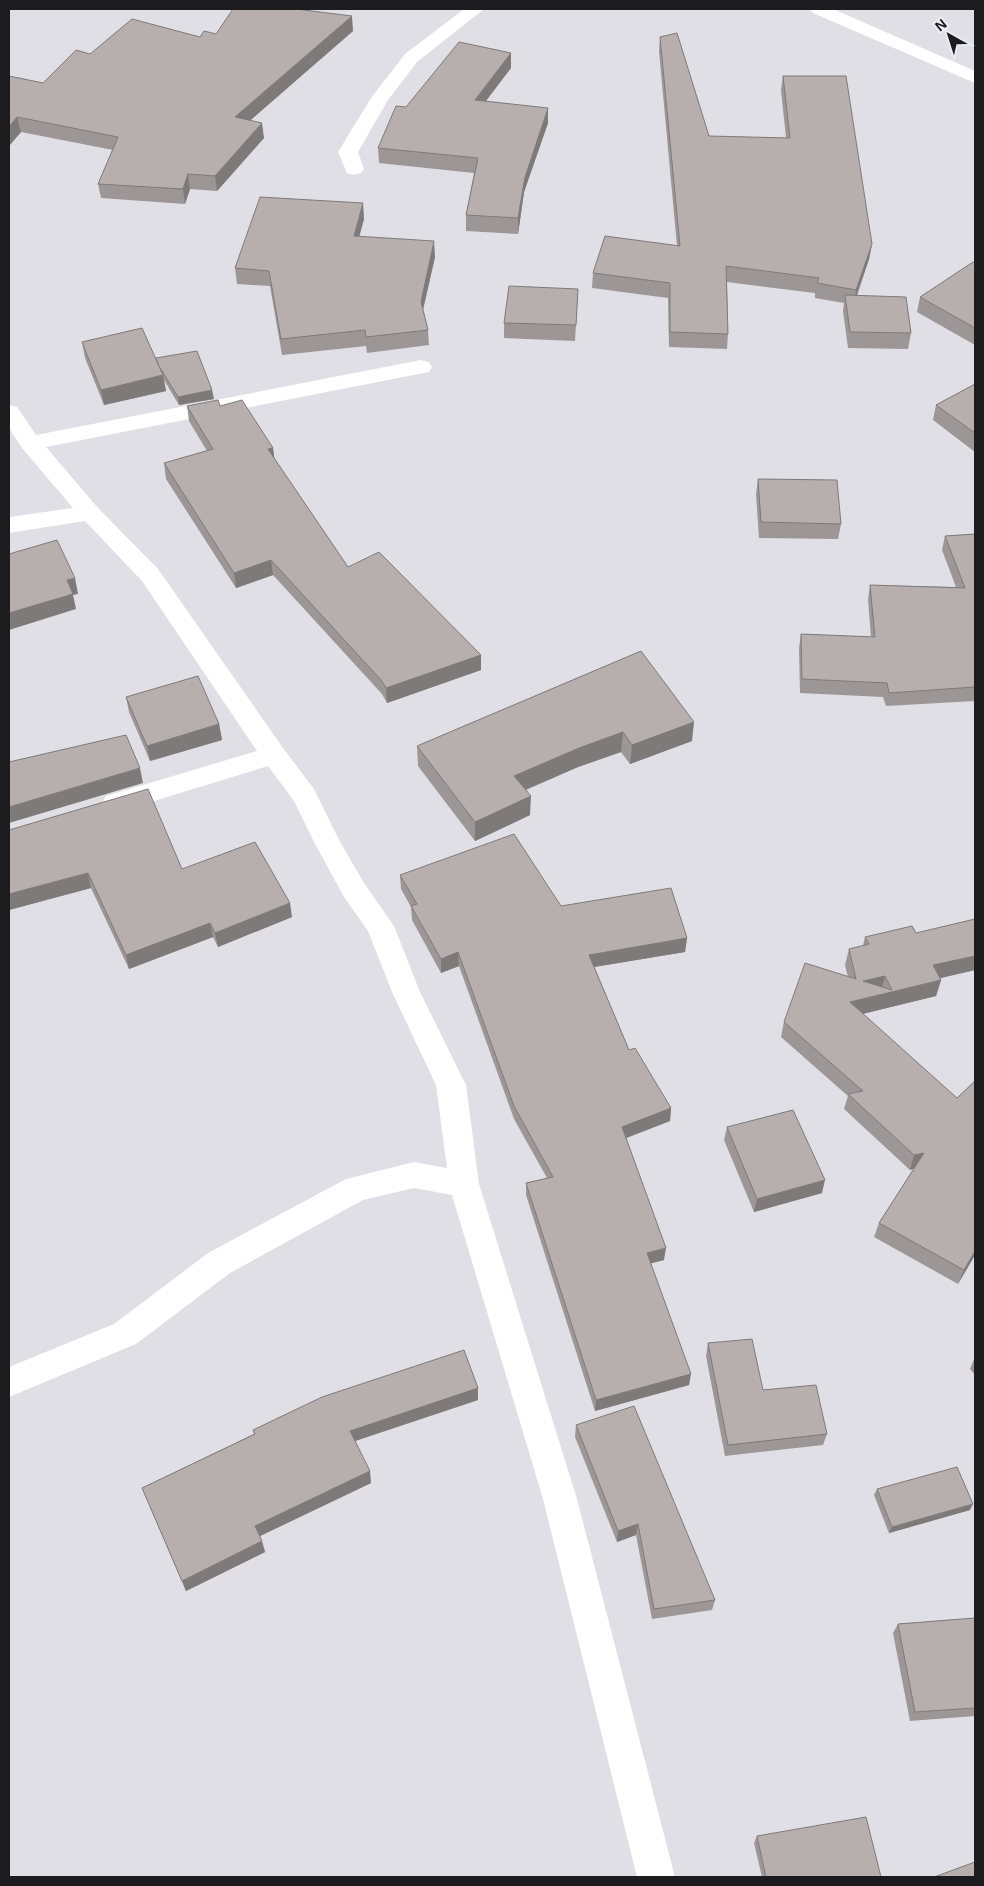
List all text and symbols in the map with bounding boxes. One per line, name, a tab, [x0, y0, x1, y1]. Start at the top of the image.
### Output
north arrow	[924, 10, 974, 60]
text: N	[932, 15, 950, 34]

